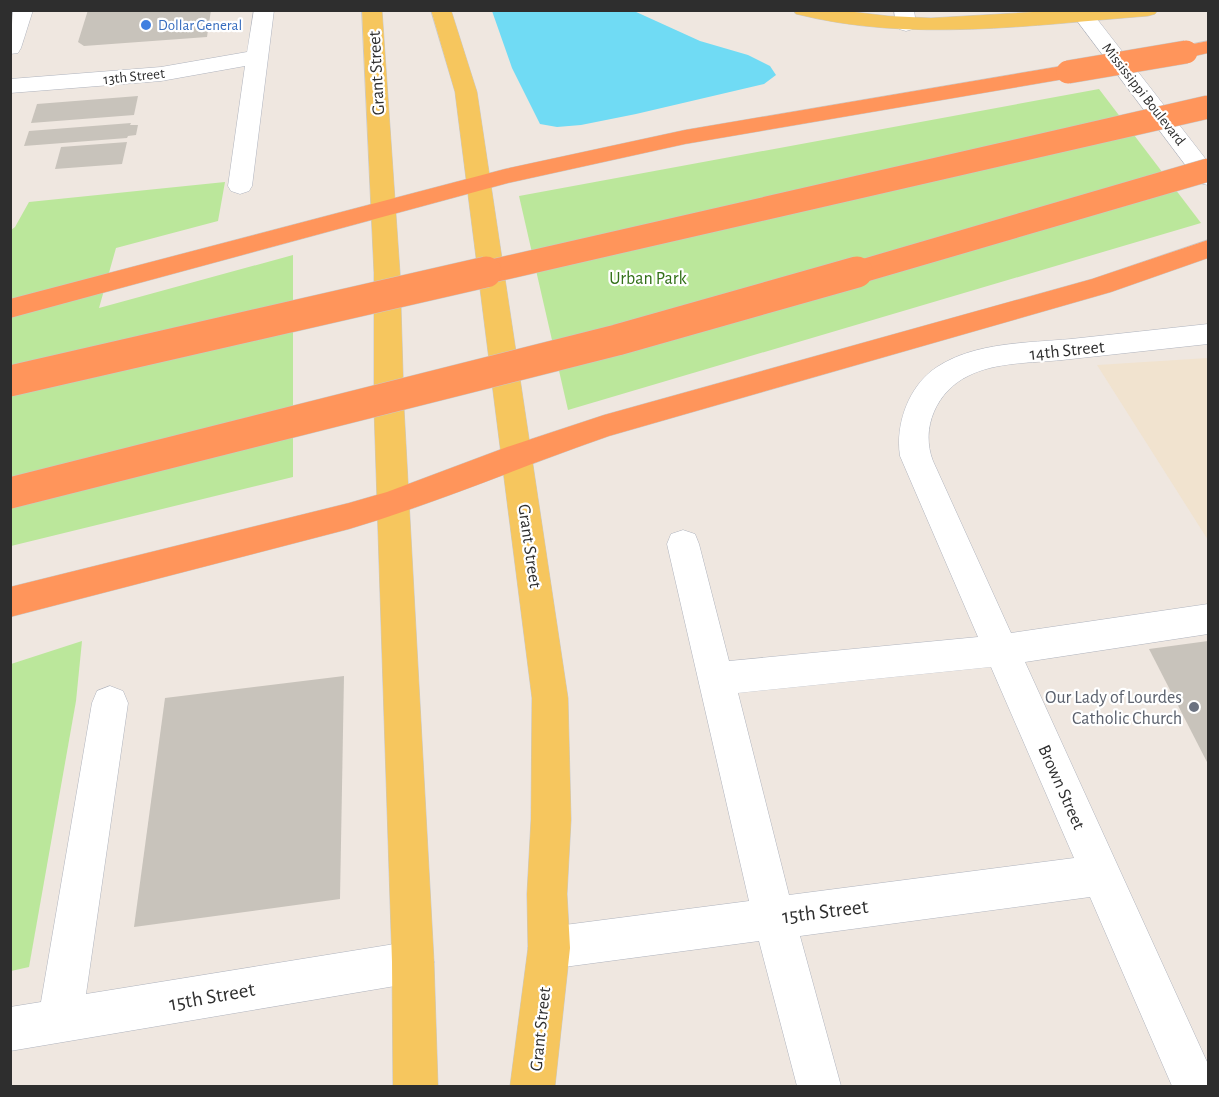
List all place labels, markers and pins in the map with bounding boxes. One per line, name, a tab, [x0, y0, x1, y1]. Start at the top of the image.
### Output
marker: Dollar General	[139, 18, 153, 32]
place label: Dollar General	[158, 18, 242, 33]
place label: Our Lady of Lourdes Catholic Church	[1045, 689, 1182, 728]
marker: Our Lady of Lourdes Catholic Church	[1187, 700, 1201, 714]

